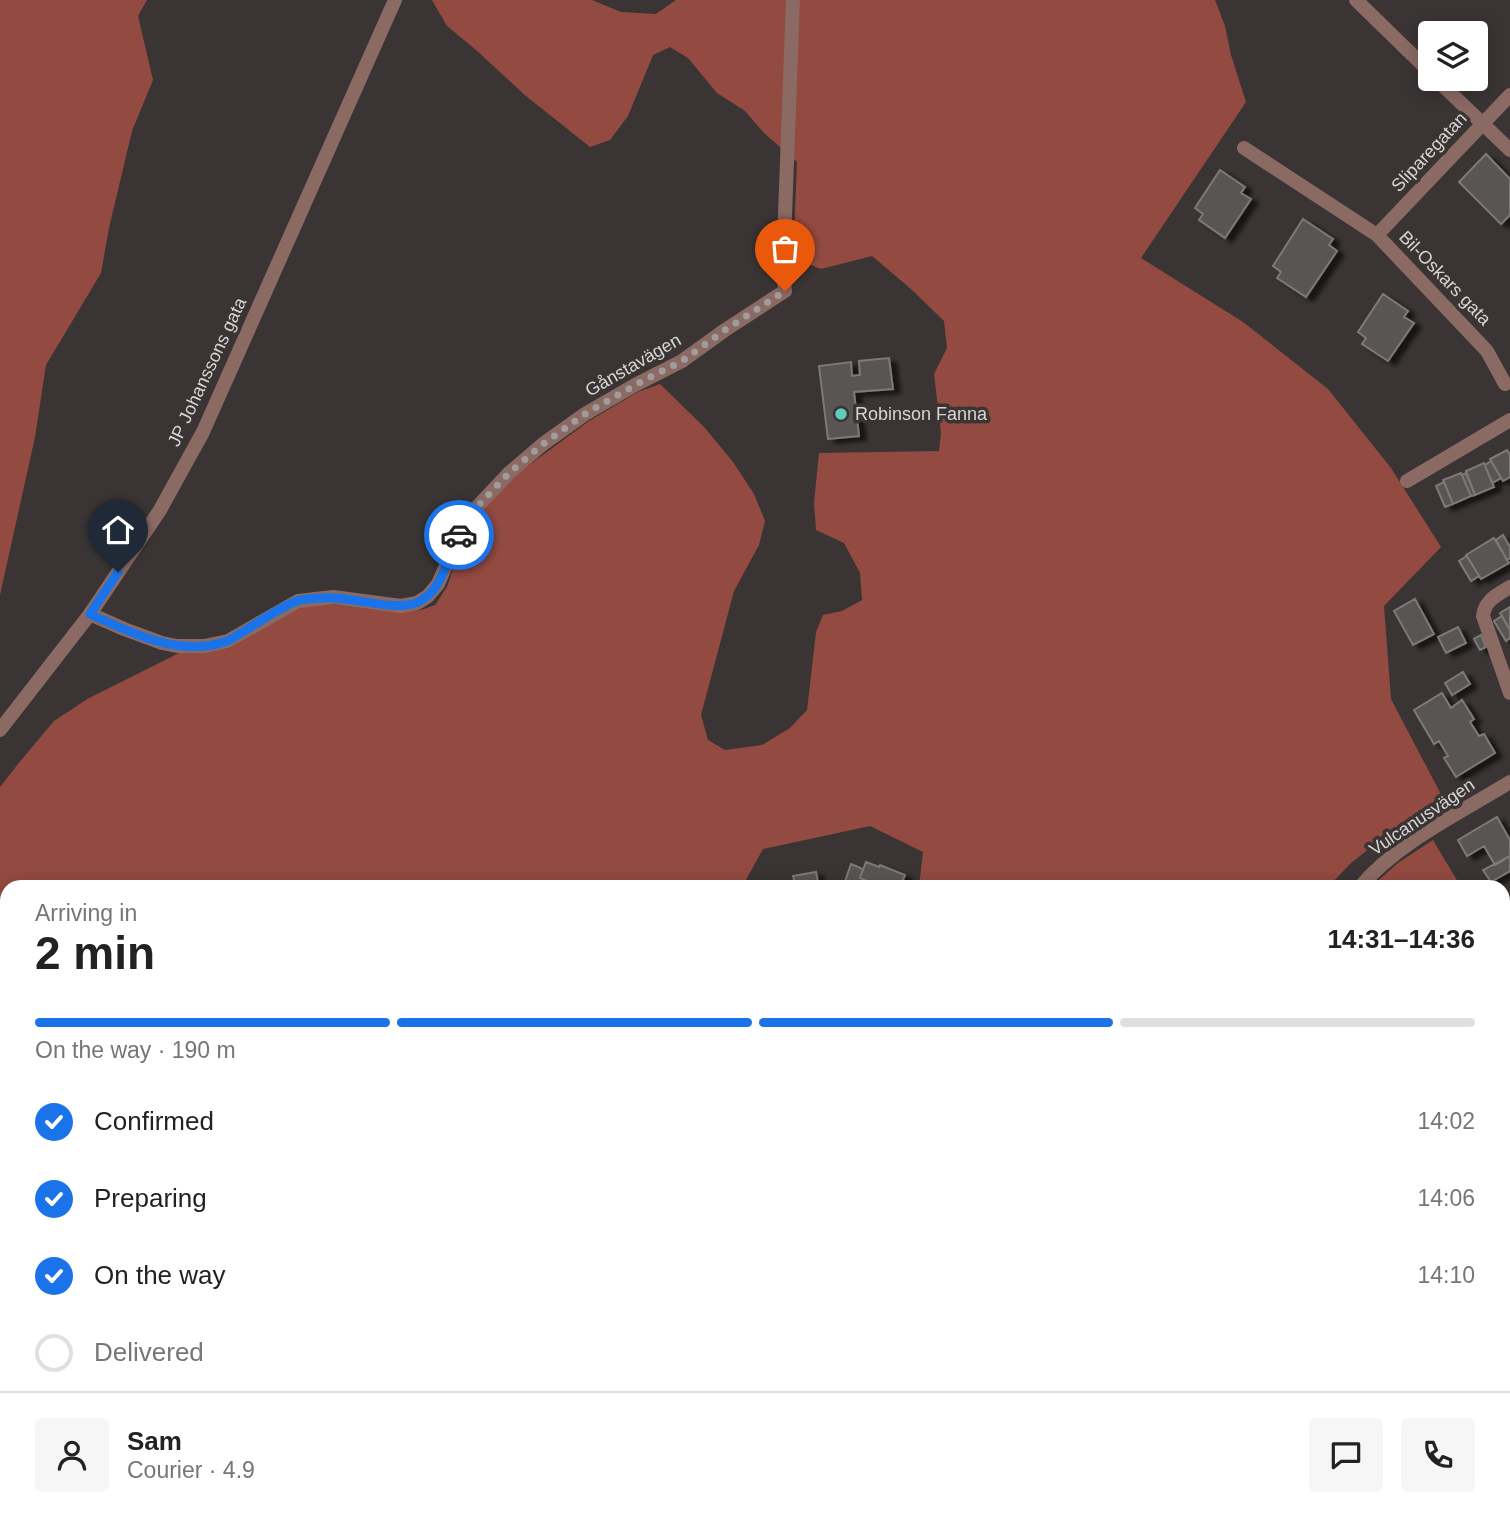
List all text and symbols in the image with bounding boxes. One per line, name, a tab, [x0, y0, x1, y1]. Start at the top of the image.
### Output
map controls	[1418, 21, 1488, 91]
button: layers	[1418, 21, 1488, 91]
street label: Sliparegatan	[1387, 108, 1471, 196]
pin	[755, 219, 815, 291]
street label: Bil-Oskars gata	[1395, 227, 1496, 330]
icon: bag	[766, 230, 804, 268]
street label: JP Johanssons gata	[164, 294, 251, 450]
street label: Gånstavägen	[582, 330, 684, 400]
place label: Robinson Fanna	[855, 404, 988, 424]
marker: Robinson Fanna	[833, 406, 849, 422]
pin	[88, 500, 148, 572]
courier	[424, 500, 494, 570]
icon: home	[99, 511, 137, 549]
icon: car	[440, 516, 478, 554]
street label: Vulcanusvägen	[1366, 774, 1478, 860]
text: Arriving in	[35, 900, 137, 926]
text: 14:31–14:36	[1328, 924, 1475, 954]
text: 2 min	[35, 927, 155, 979]
text: On the way · 190 m	[35, 1037, 236, 1063]
icon: check	[35, 1103, 73, 1141]
text: Confirmed	[94, 1106, 214, 1136]
text: 14:02	[1417, 1108, 1475, 1134]
icon: check	[35, 1180, 73, 1218]
text: Preparing	[94, 1183, 207, 1213]
text: 14:06	[1417, 1185, 1475, 1211]
icon: check	[35, 1257, 73, 1295]
text: On the way	[94, 1260, 226, 1290]
text: 14:10	[1417, 1262, 1475, 1288]
text: Delivered	[94, 1337, 204, 1367]
button: person	[35, 1418, 109, 1492]
button: chat	[1309, 1418, 1383, 1492]
button: phone	[1401, 1418, 1475, 1492]
text: Sam	[127, 1426, 182, 1456]
text: Courier · 4.9	[127, 1457, 255, 1483]

